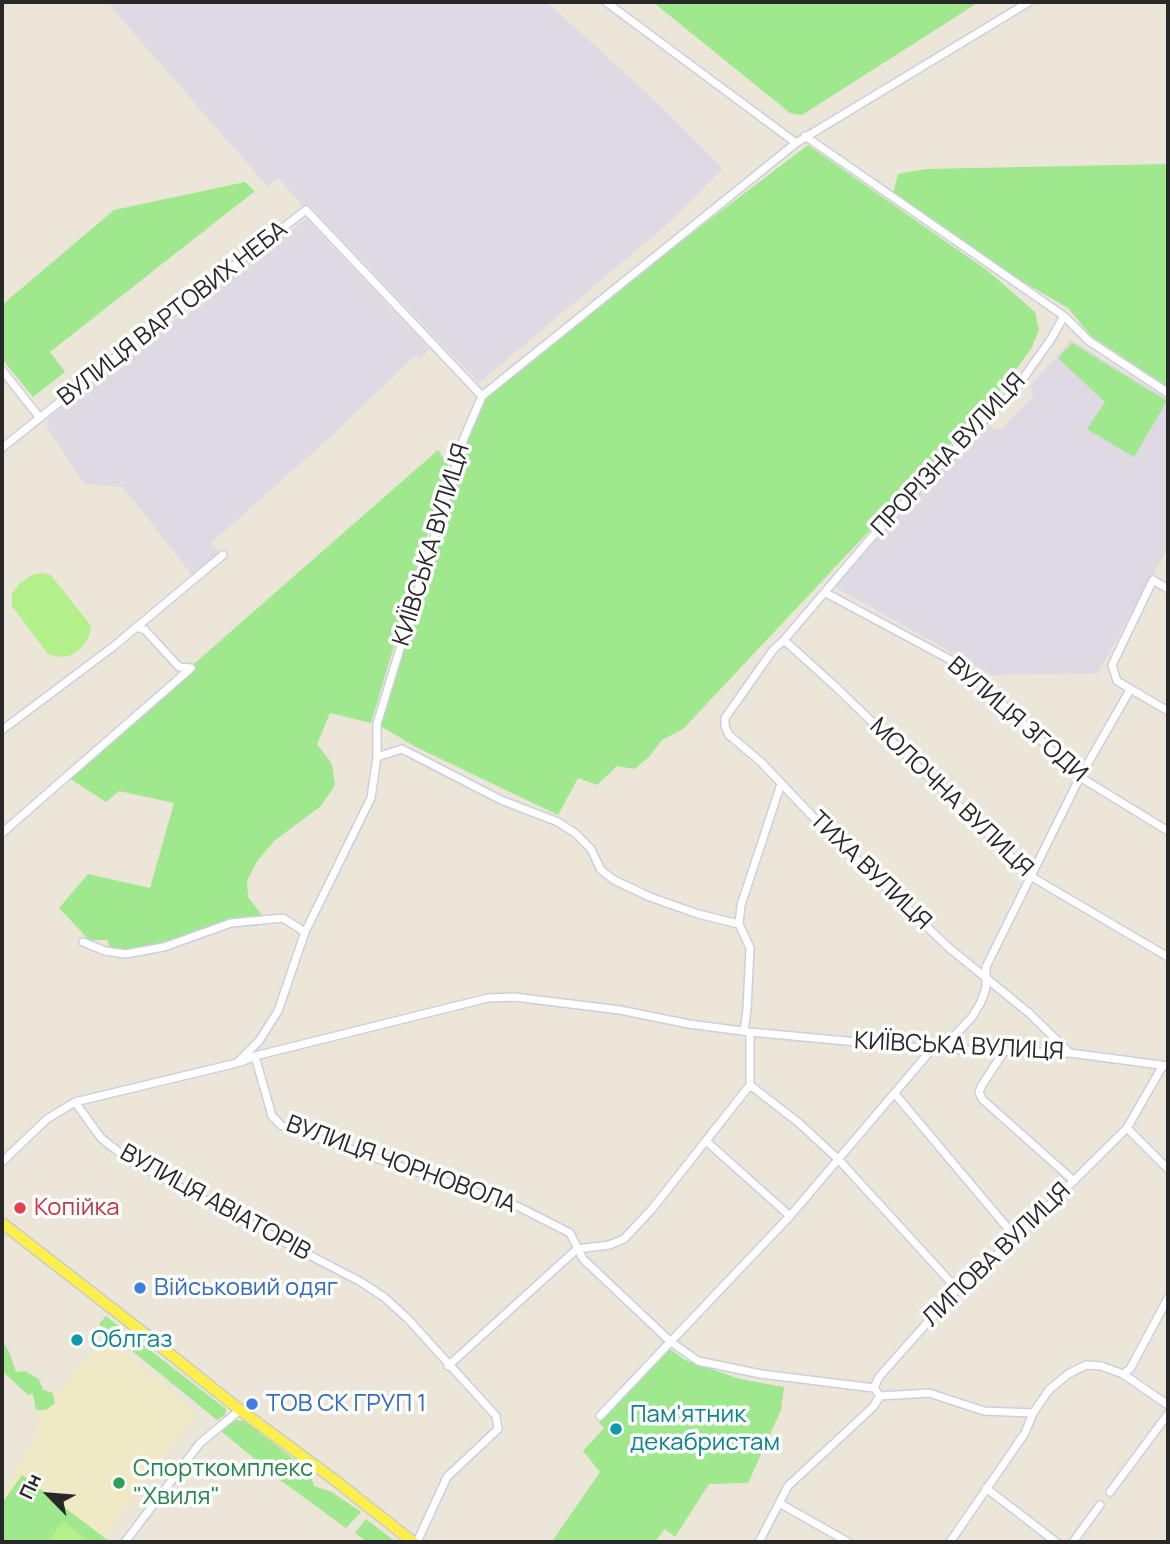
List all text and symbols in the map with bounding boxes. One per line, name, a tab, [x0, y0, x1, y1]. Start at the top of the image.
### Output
street label: ВУЛИЦЯ ВАРТОВИХ НЕБА	[52, 215, 294, 413]
street label: ПРОРІЗНА ВУЛИЦЯ	[866, 368, 1032, 542]
street label: КИЇВСЬКА ВУЛИЦЯ	[388, 440, 476, 650]
street label: ВУЛИЦЯ ЗГОДИ	[941, 652, 1093, 788]
street label: МОЛОЧНА ВУЛИЦЯ	[863, 713, 1039, 883]
street label: ТИХА ВУЛИЦЯ	[803, 806, 937, 936]
street label: КИЇВСЬКА ВУЛИЦЯ	[853, 1027, 1065, 1067]
street label: ВУЛИЦЯ ЧОРНОВОЛА	[282, 1110, 520, 1220]
street label: ВУЛИЦЯ АВІАТОРІВ	[115, 1139, 315, 1267]
street label: ЛИПОВА ВУЛИЦЯ	[917, 1177, 1077, 1333]
place label: Копійка	[34, 1194, 120, 1222]
marker: Копійка	[12, 1200, 28, 1216]
place label: Військовий одяг	[154, 1274, 338, 1302]
marker: Військовий одяг	[132, 1280, 148, 1296]
place label: Облгаз	[91, 1326, 172, 1354]
marker: Облгаз	[69, 1332, 85, 1348]
place label: ТОВ СК ГРУП 1	[266, 1390, 426, 1418]
marker: ТОВ СК ГРУП 1	[244, 1396, 260, 1412]
place label: Пам'ятник декабристам	[630, 1401, 780, 1457]
marker: Пам'ятник декабристам	[608, 1421, 624, 1437]
place label: Спорткомплекс "Хвиля"	[133, 1455, 313, 1511]
north arrow	[14, 1460, 84, 1530]
text: Пн	[13, 1469, 47, 1503]
marker: Спорткомплекс "Хвиля"	[111, 1475, 127, 1491]

